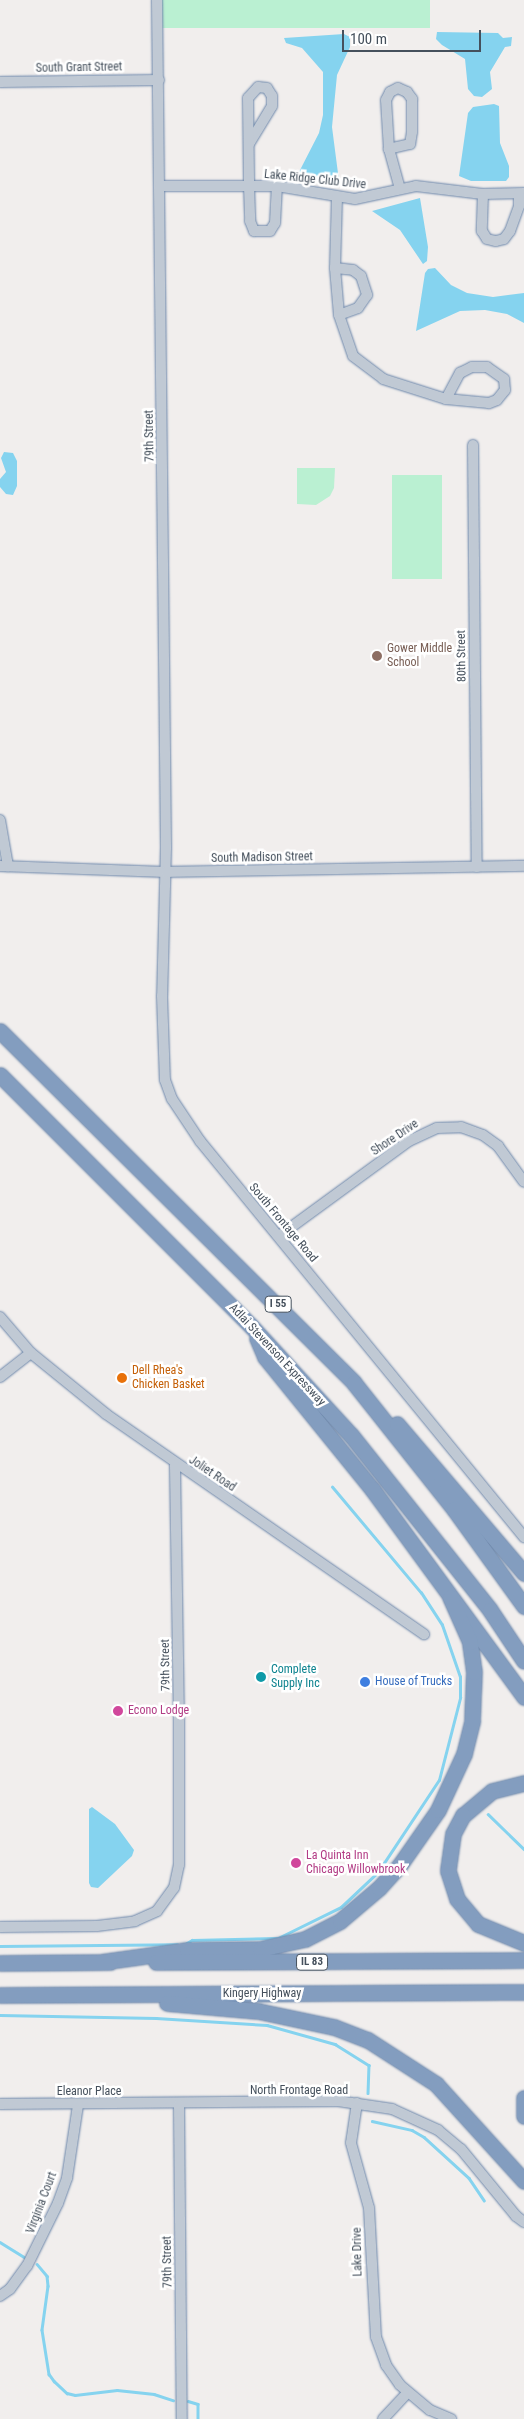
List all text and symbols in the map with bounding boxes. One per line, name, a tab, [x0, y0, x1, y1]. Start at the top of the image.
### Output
scale bar	[344, 20, 483, 52]
text: 100 m	[350, 30, 387, 48]
street label: South Grant Street	[36, 60, 122, 76]
street label: Lake Ridge Club Drive	[263, 167, 367, 193]
street label: 79th Street	[142, 410, 158, 462]
street label: 80th Street	[454, 630, 470, 682]
place label: Gower Middle School	[387, 642, 452, 670]
marker: Gower Middle School	[371, 650, 383, 662]
street label: South Madison Street	[211, 850, 313, 866]
street label: Shore Drive	[369, 1117, 421, 1159]
street label: South Frontage Road	[246, 1181, 320, 1265]
road number: I 55	[264, 1296, 292, 1312]
street label: Adlai Stevenson Expressway	[226, 1301, 328, 1409]
place label: Dell Rhea's Chicken Basket	[132, 1364, 205, 1392]
marker: Dell Rhea's Chicken Basket	[116, 1372, 128, 1384]
street label: Joliet Road	[186, 1453, 238, 1495]
street label: 79th Street	[158, 1639, 174, 1691]
place label: Complete Supply Inc	[271, 1663, 320, 1691]
marker: Complete Supply Inc	[255, 1671, 267, 1683]
place label: House of Trucks	[375, 1675, 452, 1689]
marker: House of Trucks	[359, 1676, 371, 1688]
place label: Econo Lodge	[128, 1704, 189, 1718]
marker: Econo Lodge	[112, 1705, 124, 1717]
place label: La Quinta Inn Chicago Willowbrook	[306, 1849, 405, 1877]
marker: La Quinta Inn Chicago Willowbrook	[290, 1857, 302, 1869]
road number: IL 83	[296, 1954, 328, 1970]
street label: Kingery Highway	[223, 1987, 301, 2001]
street label: North Frontage Road	[250, 2084, 348, 2098]
street label: Eleanor Place	[57, 2085, 121, 2099]
street label: Virginia Court	[24, 2170, 60, 2236]
street label: Lake Drive	[350, 2227, 366, 2277]
street label: 79th Street	[160, 2236, 176, 2288]

